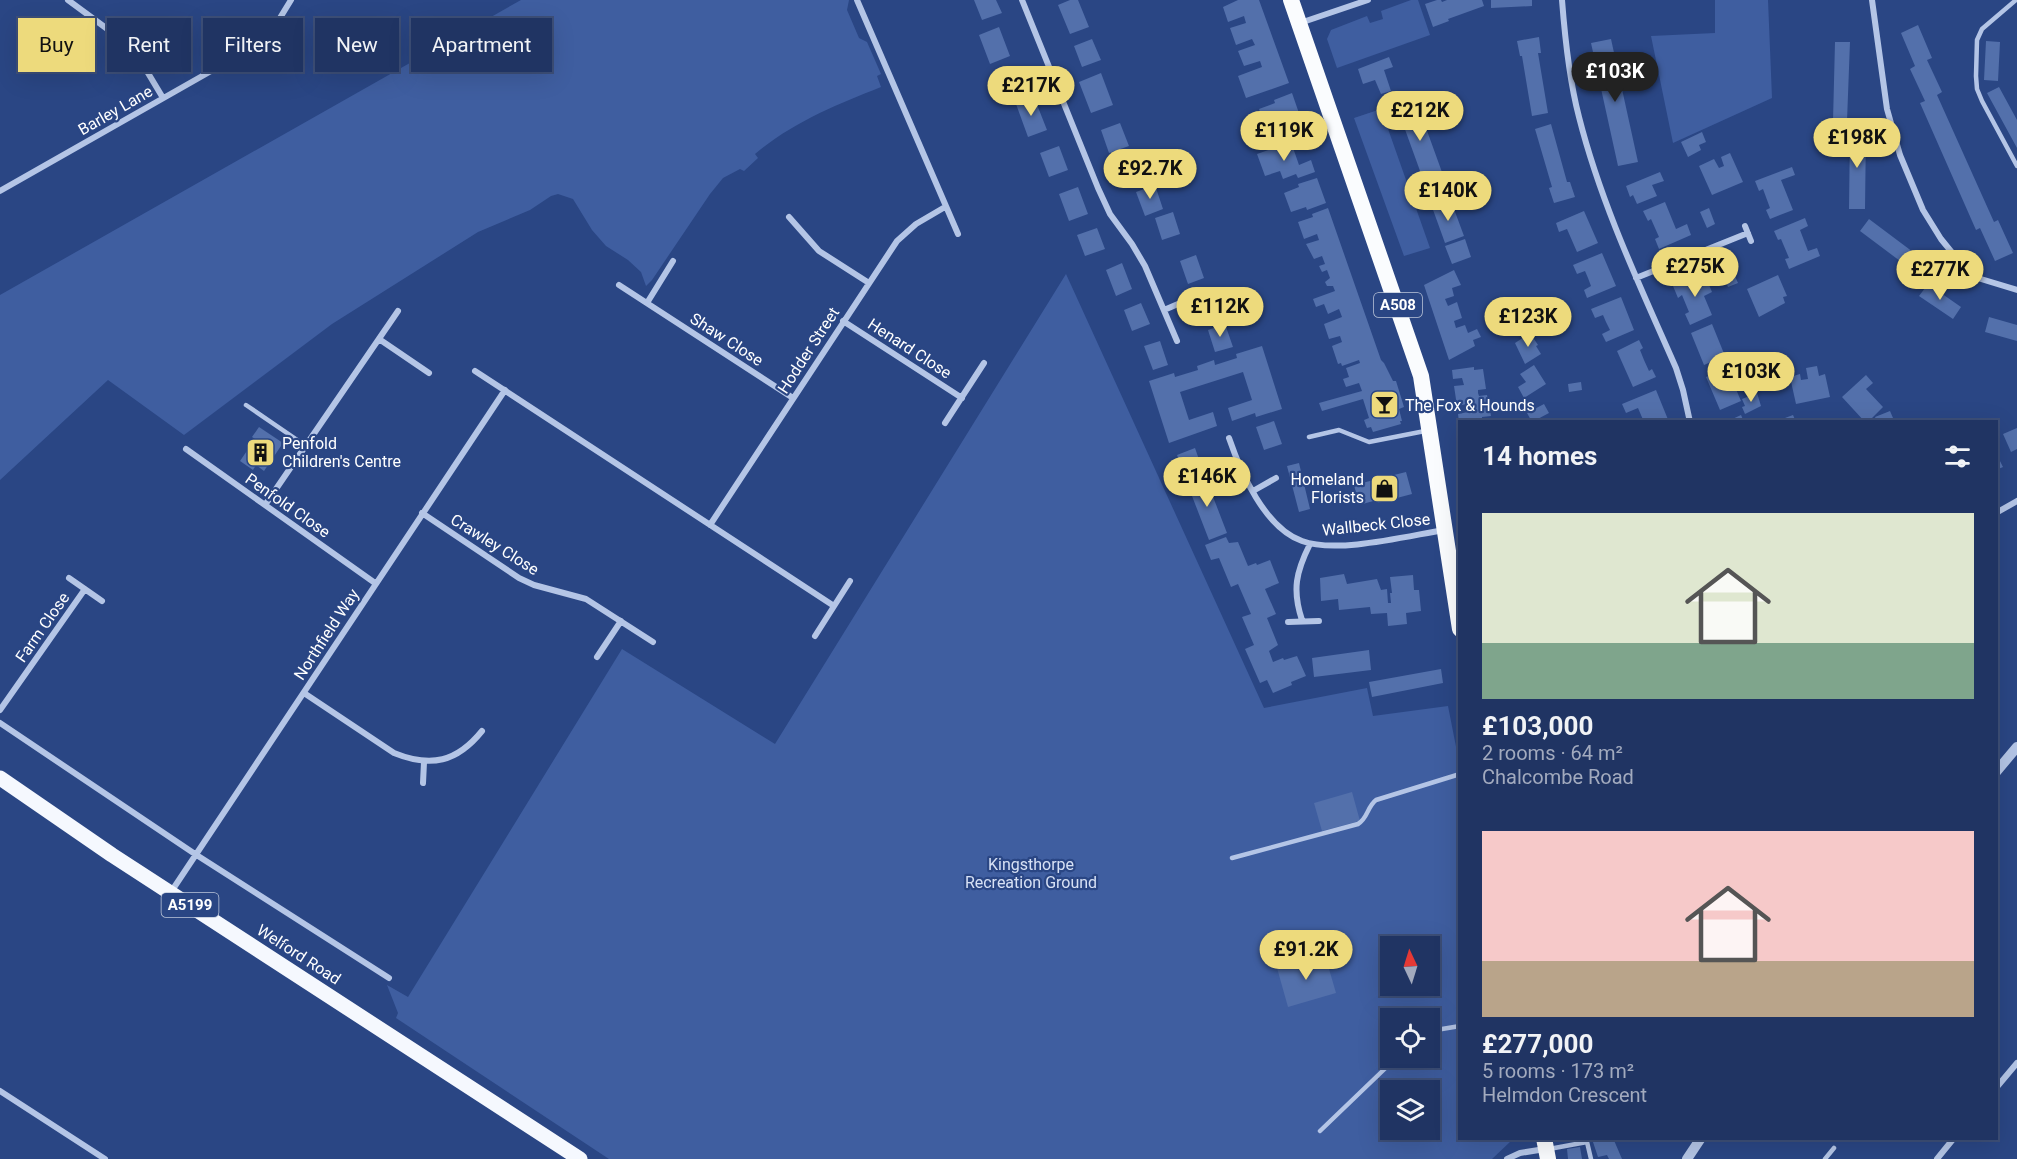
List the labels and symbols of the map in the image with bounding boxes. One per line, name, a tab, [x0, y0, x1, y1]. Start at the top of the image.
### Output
pin: £103K	[1573, 52, 1657, 103]
pin: £217K	[989, 66, 1073, 117]
street label: Barley Lane	[75, 82, 156, 139]
pin: £212K	[1378, 91, 1462, 142]
pin: £119K	[1242, 111, 1326, 162]
pin: £198K	[1815, 118, 1899, 169]
pin: £92.7K	[1101, 149, 1199, 200]
pin: £140K	[1406, 171, 1490, 222]
pin: £275K	[1653, 247, 1737, 298]
pin: £277K	[1898, 250, 1982, 301]
pin: £112K	[1178, 287, 1262, 338]
road number: A508	[1374, 293, 1422, 317]
pin: £123K	[1486, 297, 1570, 348]
street label: Hodder Street	[774, 304, 843, 397]
street label: Shaw Close	[687, 309, 767, 370]
street label: Henard Close	[864, 314, 955, 382]
pin: £103K	[1709, 352, 1793, 403]
bar icon: The Fox & Hounds	[1368, 389, 1400, 421]
place label: The Fox & Hounds	[1405, 396, 1535, 415]
place label: Penfold Children's Centre	[282, 434, 401, 471]
building icon: Penfold Children's Centre	[245, 436, 277, 468]
pin: £146K	[1165, 457, 1249, 508]
street label: Penfold Close	[242, 469, 334, 542]
place label: Homeland Florists	[1290, 470, 1364, 507]
shop icon: Homeland Florists	[1369, 472, 1401, 504]
street label: Wallbeck Close	[1321, 509, 1431, 540]
street label: Crawley Close	[447, 510, 542, 579]
street label: Northfield Way	[290, 585, 363, 683]
street label: Farm Close	[11, 589, 73, 666]
park label: Kingsthorpe Recreation Ground	[965, 855, 1097, 892]
road number: A5199	[162, 893, 219, 917]
street label: Welford Road	[253, 920, 344, 989]
pin: £91.2K	[1257, 930, 1355, 981]
north arrow	[1380, 936, 1440, 996]

